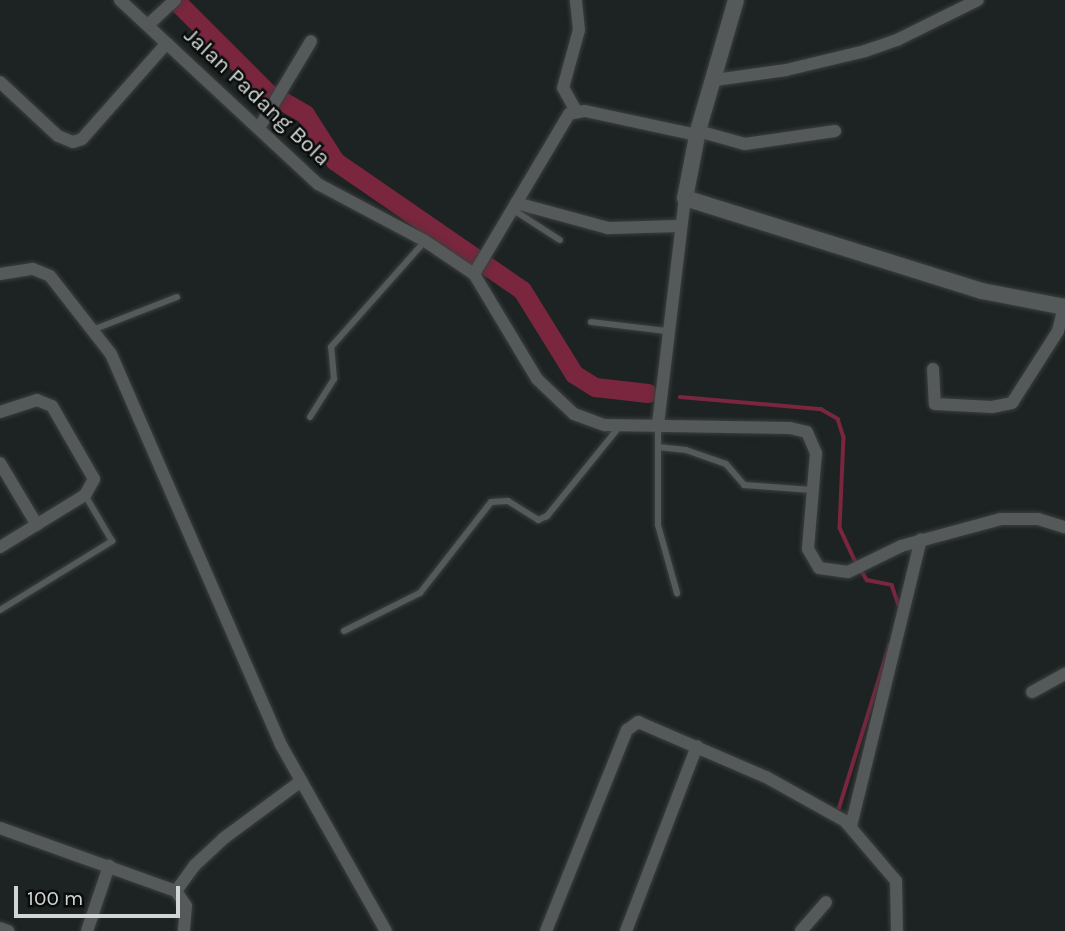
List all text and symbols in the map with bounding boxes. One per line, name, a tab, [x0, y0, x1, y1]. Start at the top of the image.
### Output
street label: Jalan Padang Bola	[178, 22, 336, 172]
scale bar	[18, 872, 184, 916]
text: 100 m	[27, 886, 84, 910]

